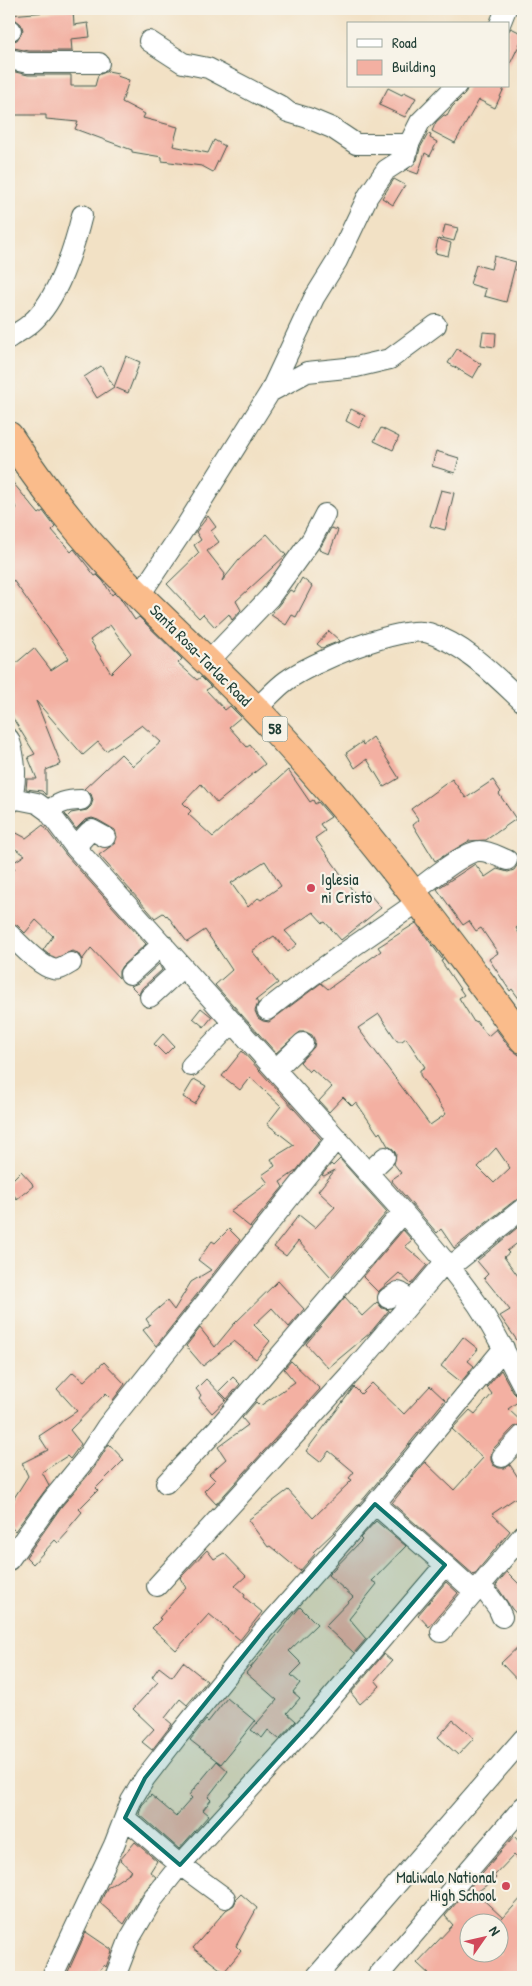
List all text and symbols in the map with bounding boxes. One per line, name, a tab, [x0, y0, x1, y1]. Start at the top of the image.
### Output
legend	[347, 22, 510, 88]
text: Road	[392, 32, 417, 53]
text: Building	[392, 56, 436, 77]
street label: Santa Rosa-Tarlac Road	[145, 599, 257, 711]
road number: 58	[262, 716, 288, 742]
place label: Iglesia ni Cristo	[321, 868, 373, 908]
marker: Iglesia ni Cristo	[305, 882, 317, 894]
place label: Maliwalo National High School	[396, 1866, 497, 1906]
marker: Maliwalo National High School	[500, 1880, 512, 1892]
north arrow	[460, 1914, 510, 1964]
text: N	[485, 1922, 505, 1939]

